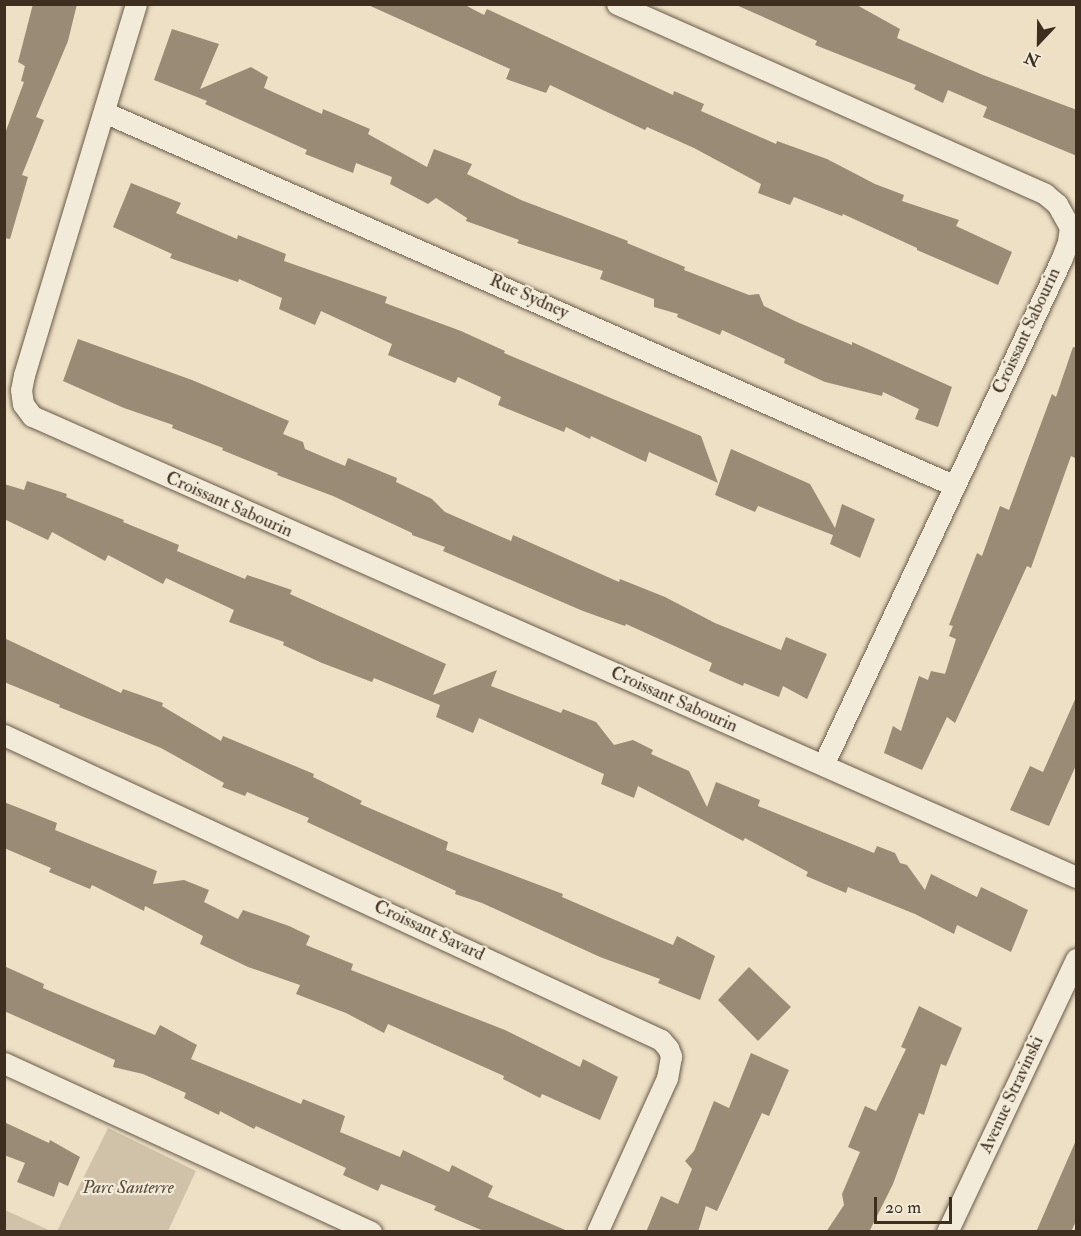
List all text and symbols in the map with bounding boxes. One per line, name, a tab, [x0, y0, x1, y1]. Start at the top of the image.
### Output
north arrow	[1009, 12, 1069, 72]
text: N	[1022, 47, 1043, 71]
street label: Croissant Sabourin	[988, 265, 1066, 397]
street label: Rue Sydney	[486, 270, 572, 324]
street label: Croissant Sabourin	[162, 467, 296, 543]
street label: Croissant Sabourin	[607, 662, 741, 738]
street label: Croissant Savard	[370, 896, 488, 966]
street label: Avenue Stravinski	[975, 1033, 1049, 1157]
park label: Parc Santerre	[82, 1177, 174, 1199]
scale bar	[877, 1185, 955, 1223]
text: 20 m	[885, 1196, 921, 1219]

